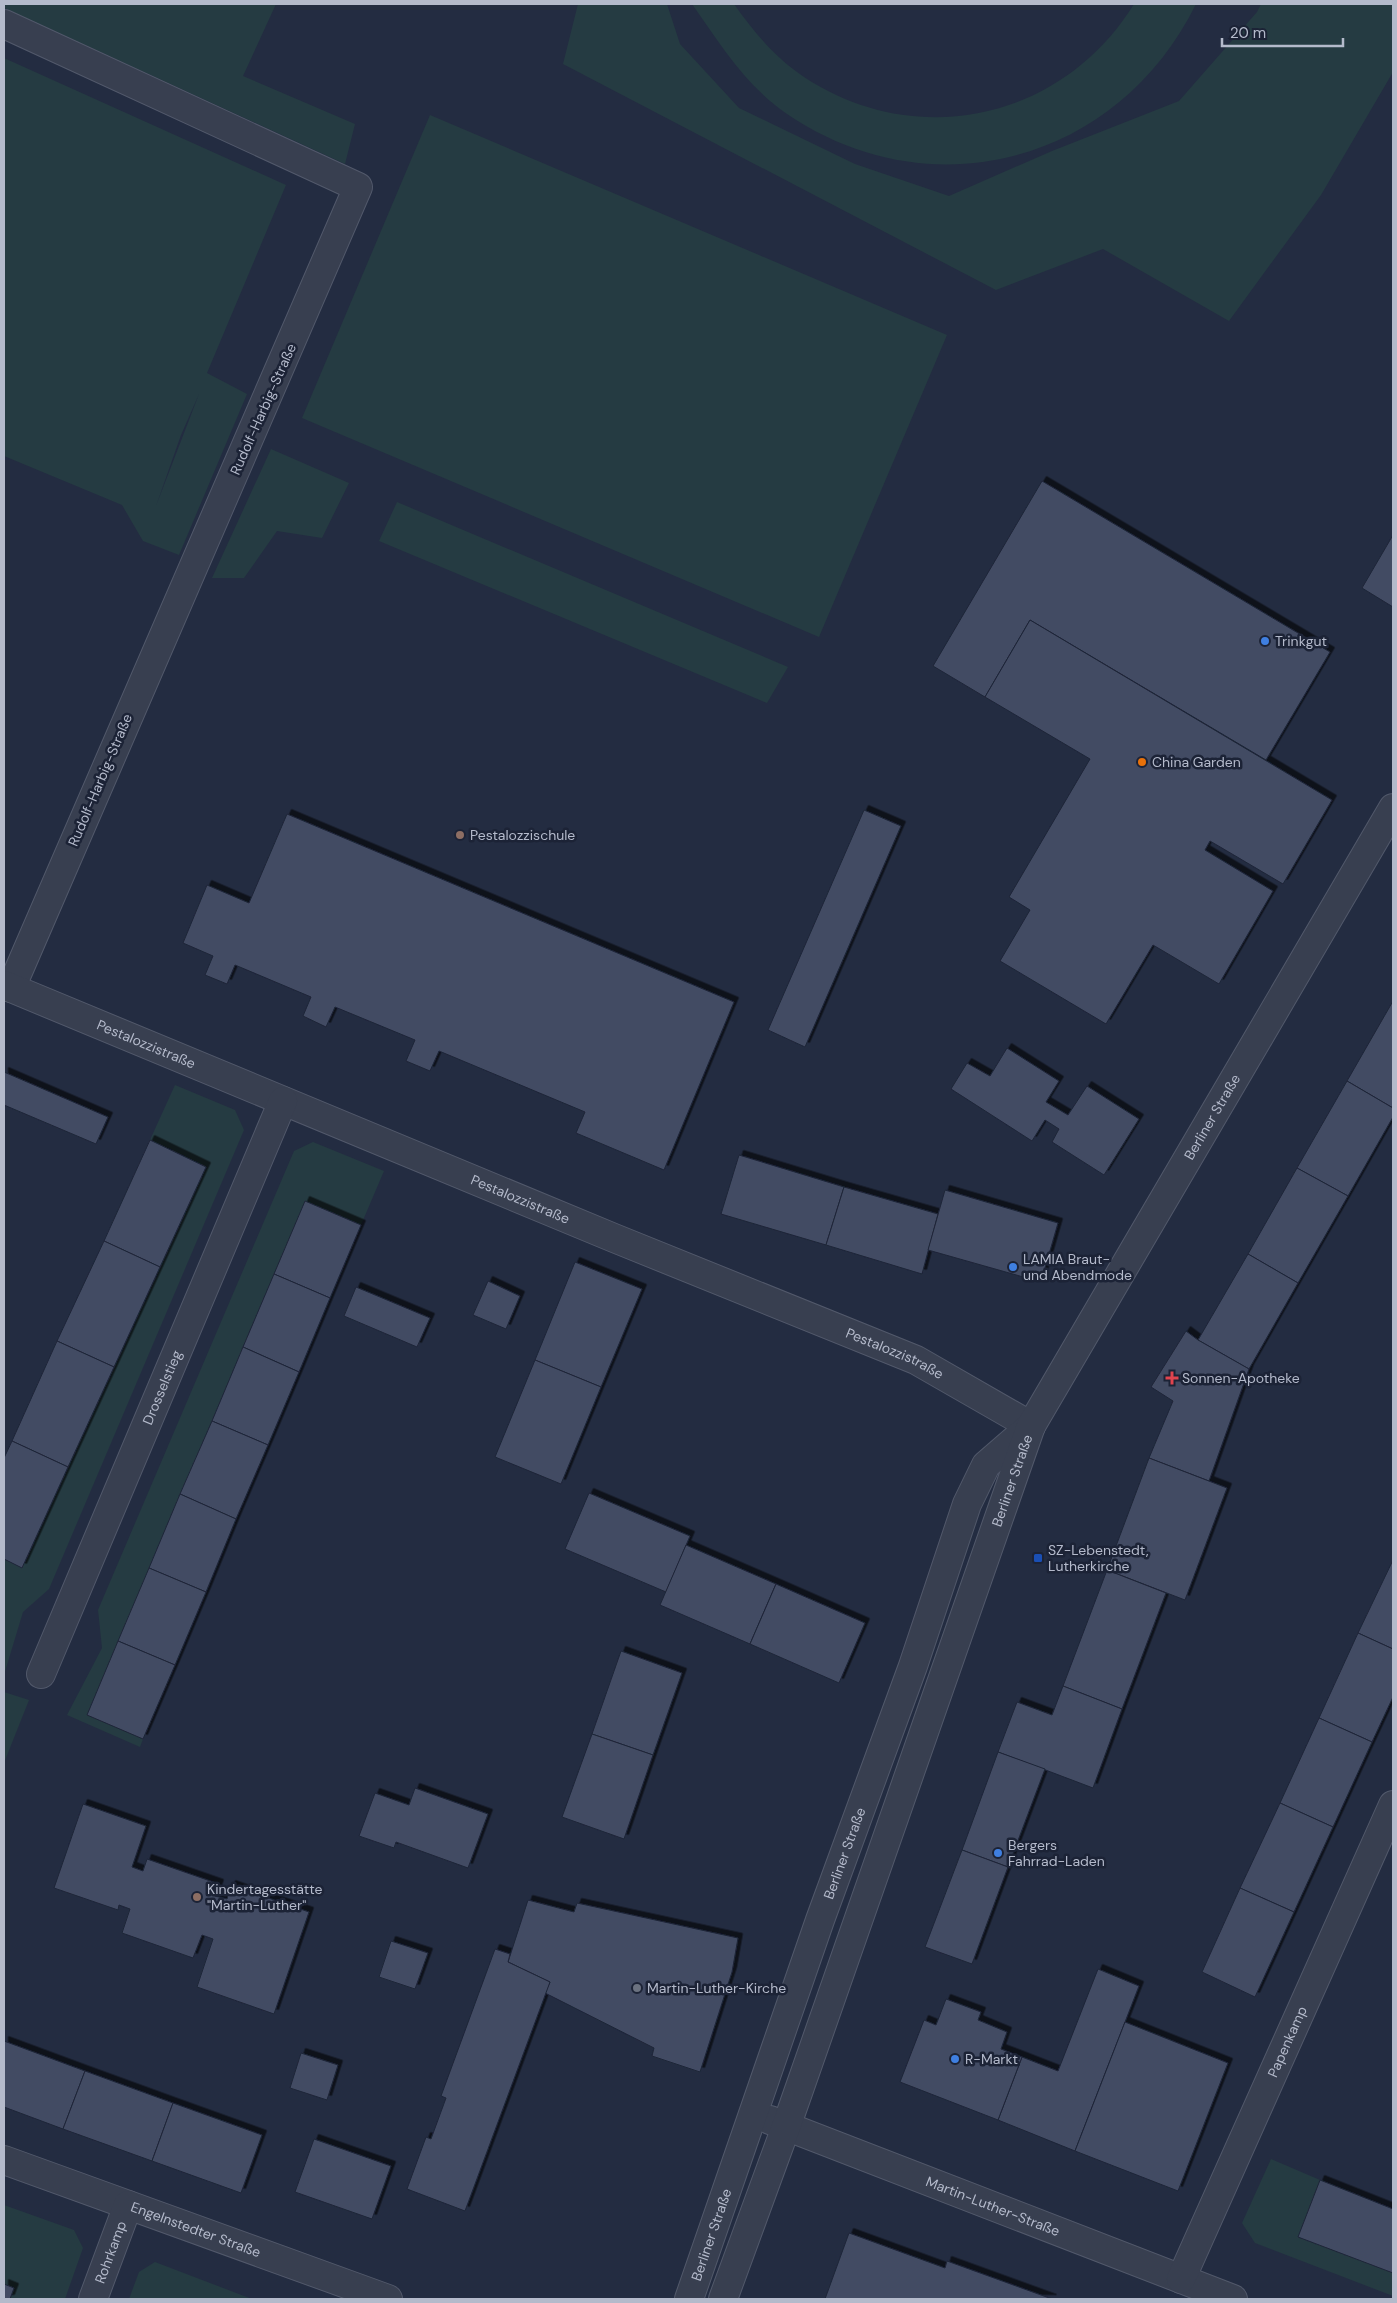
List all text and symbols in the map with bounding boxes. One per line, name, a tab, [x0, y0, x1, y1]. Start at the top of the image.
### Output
scale bar	[1222, 15, 1343, 47]
text: 20 m	[1230, 23, 1266, 43]
street label: Rudolf-Harbig-Straße	[226, 340, 300, 478]
place label: Trinkgut	[1275, 632, 1327, 650]
marker: Trinkgut	[1259, 635, 1271, 647]
street label: Rudolf-Harbig-Straße	[64, 711, 136, 849]
place label: China Garden	[1152, 753, 1241, 771]
marker: China Garden	[1136, 756, 1148, 768]
place label: Pestalozzischule	[470, 826, 575, 844]
marker: Pestalozzischule	[454, 829, 466, 841]
street label: Pestalozzistraße	[94, 1016, 198, 1072]
street label: Berliner Straße	[1180, 1071, 1244, 1163]
street label: Pestalozzistraße	[468, 1171, 572, 1228]
place label: LAMIA Braut- und Abendmode	[1023, 1250, 1132, 1284]
marker: LAMIA Braut- und Abendmode	[1007, 1261, 1019, 1273]
street label: Pestalozzistraße	[843, 1324, 947, 1383]
street label: Drosselstieg	[138, 1347, 186, 1428]
place label: Sonnen-Apotheke	[1182, 1369, 1300, 1387]
marker: Sonnen-Apotheke	[1166, 1372, 1178, 1384]
street label: Berliner Straße	[988, 1432, 1036, 1529]
place label: SZ-Lebenstedt, Lutherkirche	[1048, 1541, 1149, 1575]
marker: SZ-Lebenstedt, Lutherkirche	[1032, 1552, 1044, 1564]
street label: Berliner Straße	[819, 1805, 869, 1902]
place label: Bergers Fahrrad-Laden	[1008, 1836, 1105, 1870]
marker: Bergers Fahrrad-Laden	[992, 1847, 1004, 1859]
place label: Kindertagesstätte "Martin-Luther"	[207, 1880, 323, 1914]
marker: Kindertagesstätte "Martin-Luther"	[191, 1891, 203, 1903]
place label: Martin-Luther-Kirche	[647, 1979, 786, 1997]
marker: Martin-Luther-Kirche	[631, 1982, 643, 1994]
street label: Papenkamp	[1263, 2003, 1311, 2080]
place label: R-Markt	[965, 2050, 1018, 2068]
marker: R-Markt	[949, 2053, 961, 2065]
street label: Martin-Luther-Straße	[923, 2172, 1063, 2240]
street label: Berliner Straße	[687, 2186, 735, 2283]
street label: Engelnstedter Straße	[128, 2198, 263, 2261]
street label: Rohrkamp	[91, 2218, 130, 2286]

